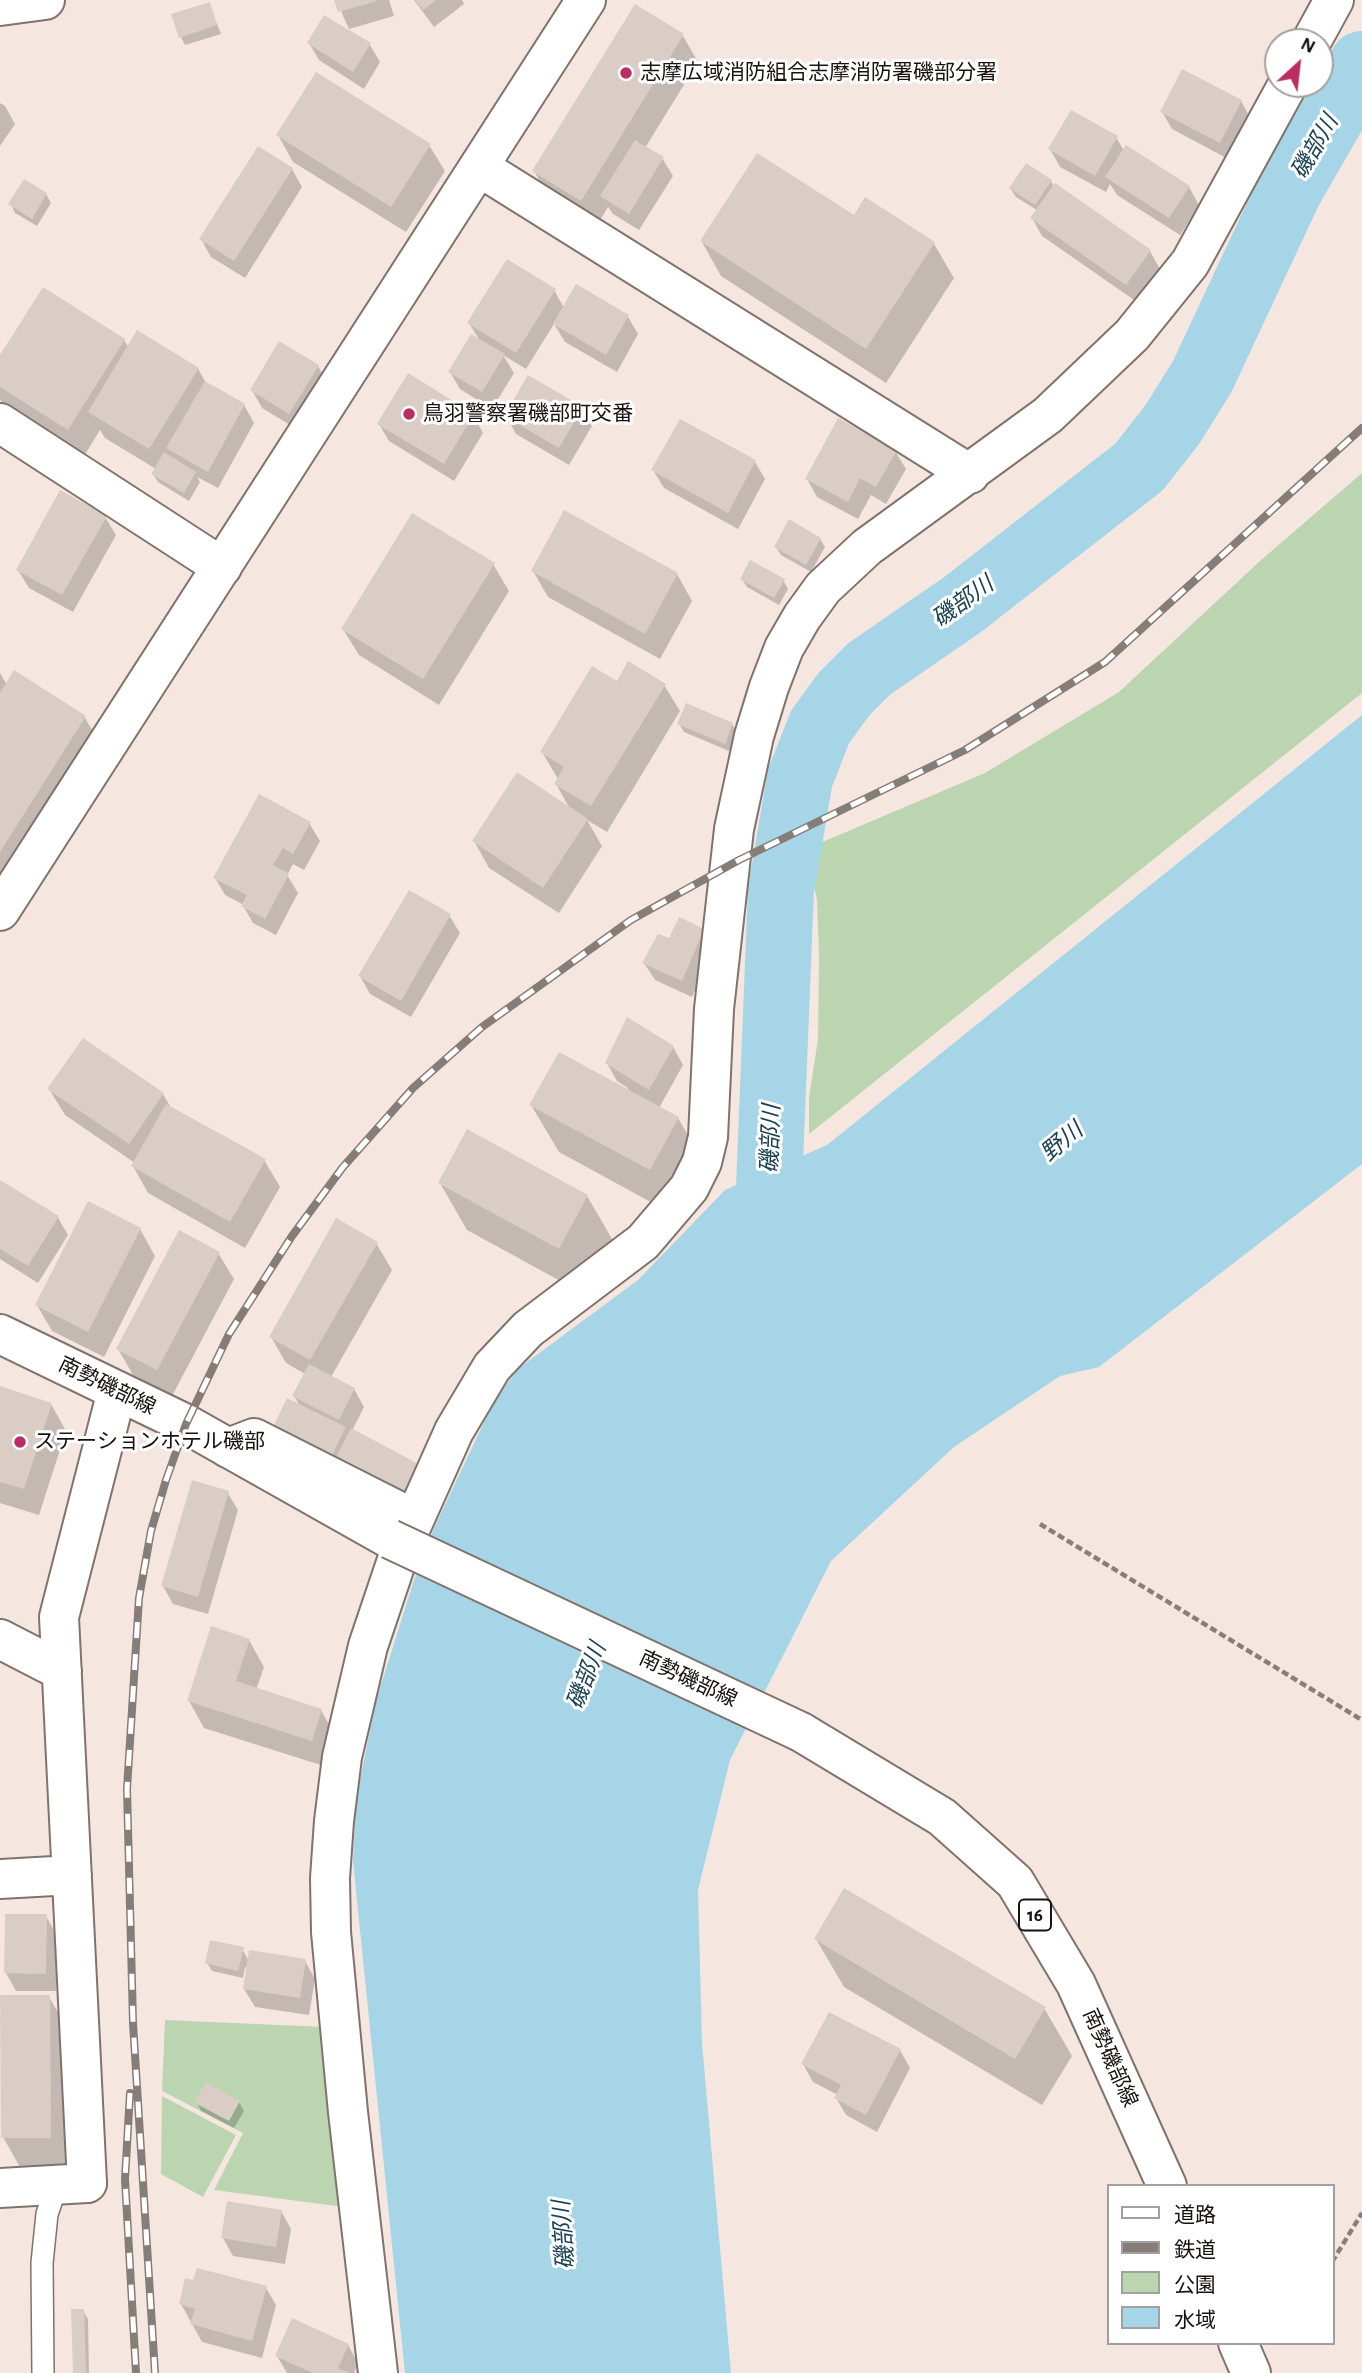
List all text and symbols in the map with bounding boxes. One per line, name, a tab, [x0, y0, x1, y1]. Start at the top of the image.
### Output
north arrow	[1264, 28, 1334, 98]
text: N	[1298, 34, 1318, 57]
place label: 志摩広域消防組合志摩消防署磯部分署	[640, 60, 997, 86]
marker: 志摩広域消防組合志摩消防署磯部分署	[618, 65, 634, 81]
water label: 磯部川	[1286, 110, 1344, 184]
place label: 鳥羽警察署磯部町交番	[423, 401, 633, 427]
marker: 鳥羽警察署磯部町交番	[401, 406, 417, 422]
water label: 磯部川	[927, 571, 999, 633]
water label: 磯部川	[756, 1104, 786, 1174]
water label: 野川	[1036, 1117, 1088, 1167]
street label: 南勢磯部線	[54, 1352, 160, 1420]
place label: ステーションホテル磯部	[34, 1429, 265, 1455]
marker: ステーションホテル磯部	[12, 1434, 28, 1450]
water label: 磯部川	[562, 1639, 612, 1713]
street label: 南勢磯部線	[635, 1645, 741, 1713]
road number: 16	[1019, 1899, 1051, 1930]
street label: 南勢磯部線	[1077, 2005, 1143, 2111]
legend	[1106, 2184, 1334, 2345]
water label: 磯部川	[548, 2200, 580, 2270]
text: 道路	[1174, 2205, 1216, 2226]
text: 鉄道	[1174, 2240, 1216, 2261]
text: 公園	[1174, 2275, 1216, 2296]
text: 水域	[1174, 2310, 1216, 2331]

